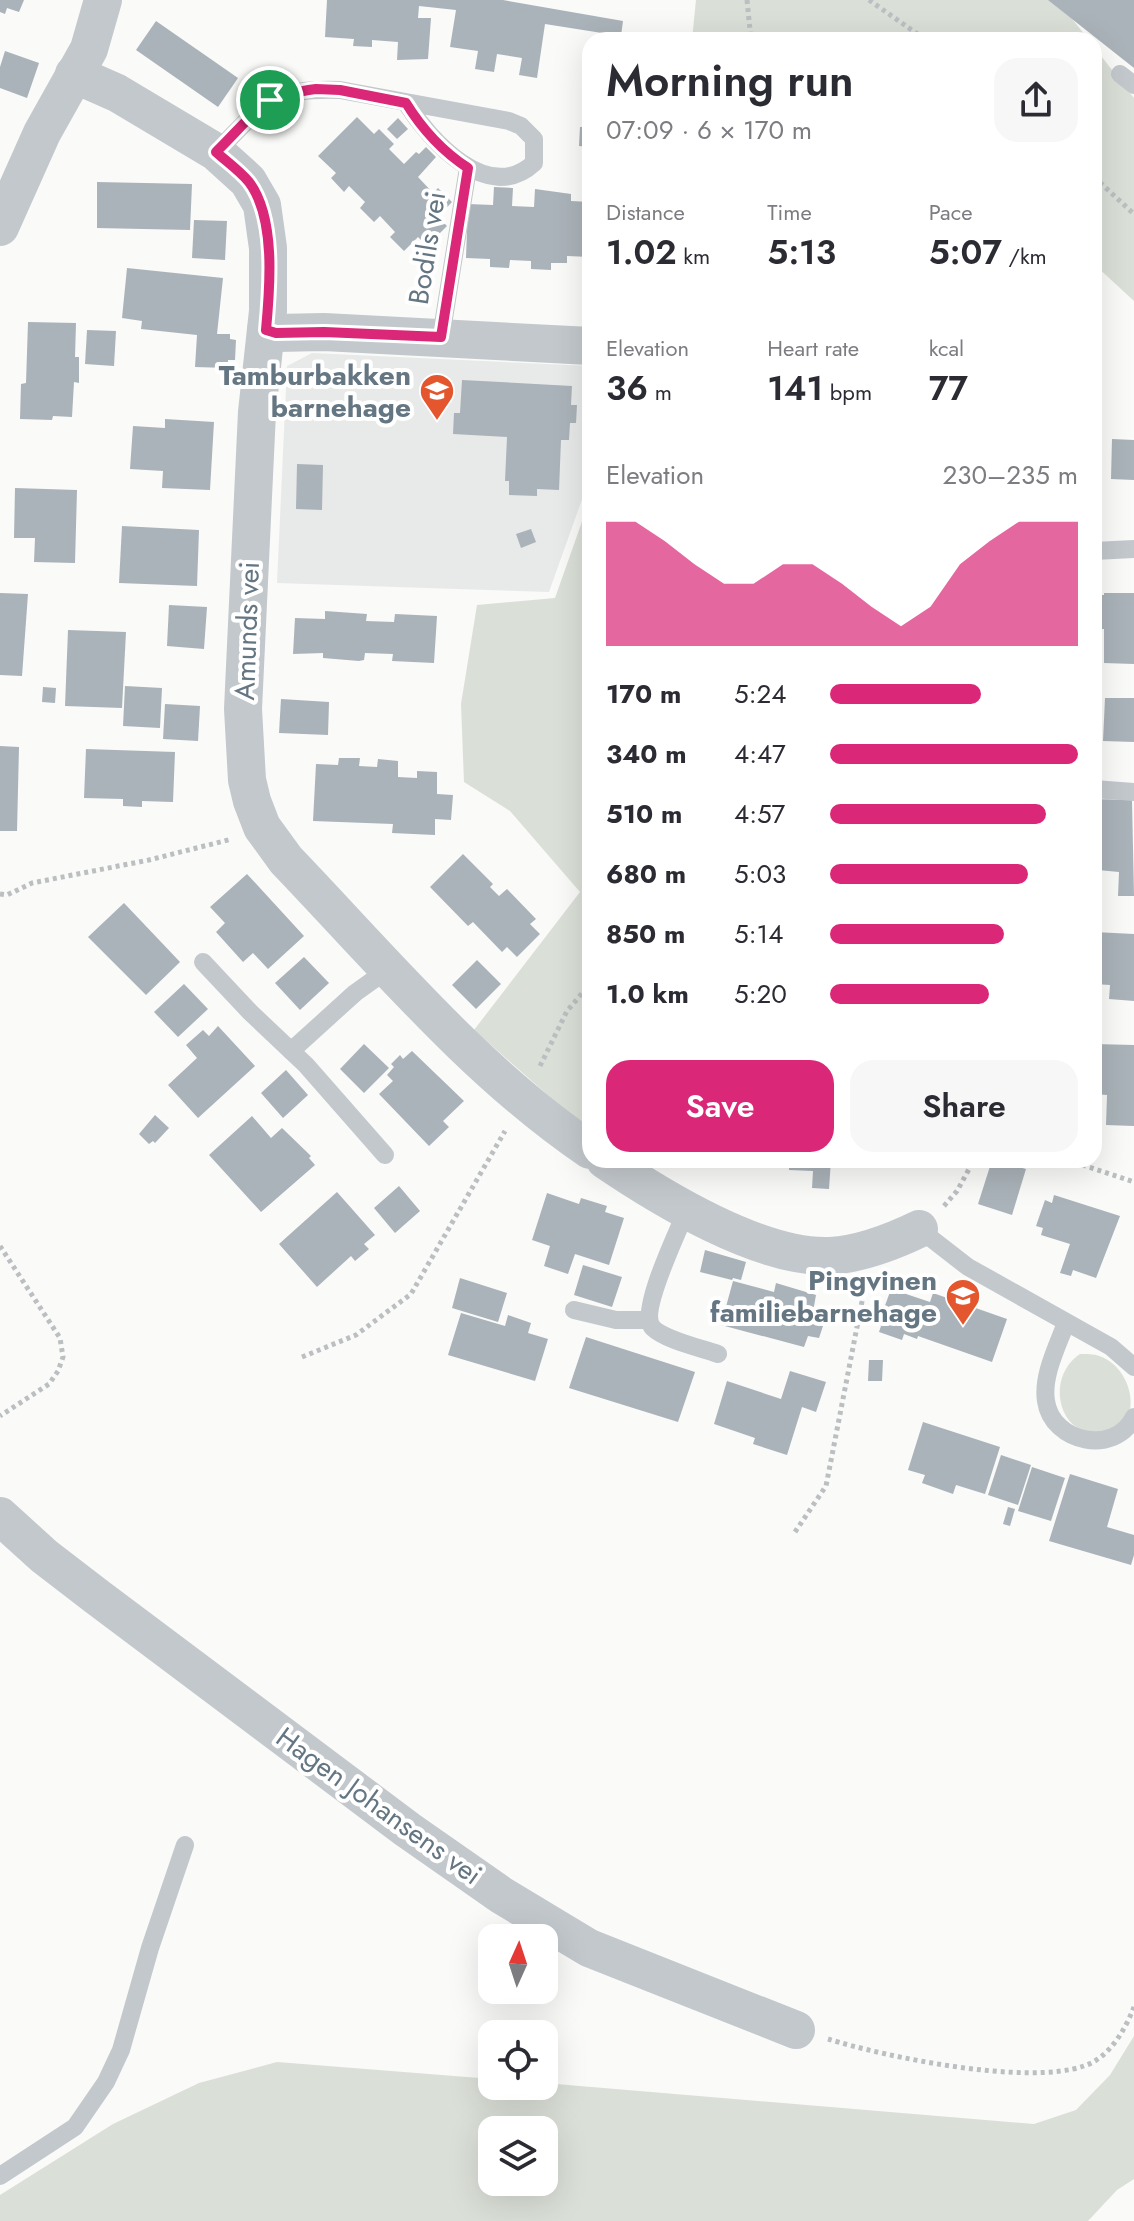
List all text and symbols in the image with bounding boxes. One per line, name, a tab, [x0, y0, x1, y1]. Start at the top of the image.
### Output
text: Morning run	[606, 49, 854, 113]
button: share	[994, 58, 1078, 142]
pin	[236, 66, 304, 134]
icon: arrive	[248, 78, 292, 122]
text: 07:09 · 6 × 170 m	[606, 111, 812, 149]
street label: Bodils vei	[398, 189, 456, 307]
text: Distance	[606, 196, 685, 228]
text: Time	[767, 196, 812, 228]
text: Pace	[929, 196, 972, 228]
text: 1.02	[606, 228, 677, 277]
text: 5:13	[767, 228, 836, 277]
text: 5:07	[929, 228, 1002, 277]
text: km	[677, 240, 710, 272]
text: /km	[1002, 240, 1047, 272]
text: Elevation	[606, 332, 689, 364]
text: Heart rate	[767, 332, 859, 364]
text: kcal	[929, 332, 964, 364]
place label: Tamburbakken barnehage	[219, 355, 411, 428]
text: 36	[606, 364, 648, 413]
text: 141	[767, 364, 823, 413]
text: 77	[929, 364, 968, 413]
school or university icon: Tamburbakken barnehage	[418, 372, 456, 422]
text: m	[648, 376, 672, 408]
text: bpm	[823, 376, 872, 408]
text: Elevation	[606, 456, 704, 494]
text: 230–235 m	[942, 456, 1078, 494]
street label: Amunds vei	[224, 561, 270, 701]
text: 170 m	[606, 675, 681, 713]
text: 5:24	[734, 675, 786, 713]
text: 340 m	[606, 735, 687, 773]
text: 4:47	[734, 735, 786, 773]
text: 510 m	[606, 795, 682, 833]
text: 4:57	[734, 795, 785, 833]
text: 680 m	[606, 855, 686, 893]
text: 5:03	[734, 855, 786, 893]
text: 850 m	[606, 915, 685, 953]
text: 5:14	[734, 915, 783, 953]
text: 1.0 km	[606, 975, 689, 1013]
text: 5:20	[734, 975, 787, 1013]
button: Save	[606, 1060, 834, 1152]
button: Share	[850, 1060, 1078, 1152]
place label: Pingvinen familiebarnehage	[710, 1260, 937, 1333]
school or university icon: Pingvinen familiebarnehage	[944, 1277, 982, 1327]
street label: Hagen Johansens vei	[268, 1717, 490, 1895]
north arrow	[478, 1924, 558, 2004]
map controls	[478, 1924, 558, 2196]
button: locate	[478, 2020, 558, 2100]
button: layers	[478, 2116, 558, 2196]

